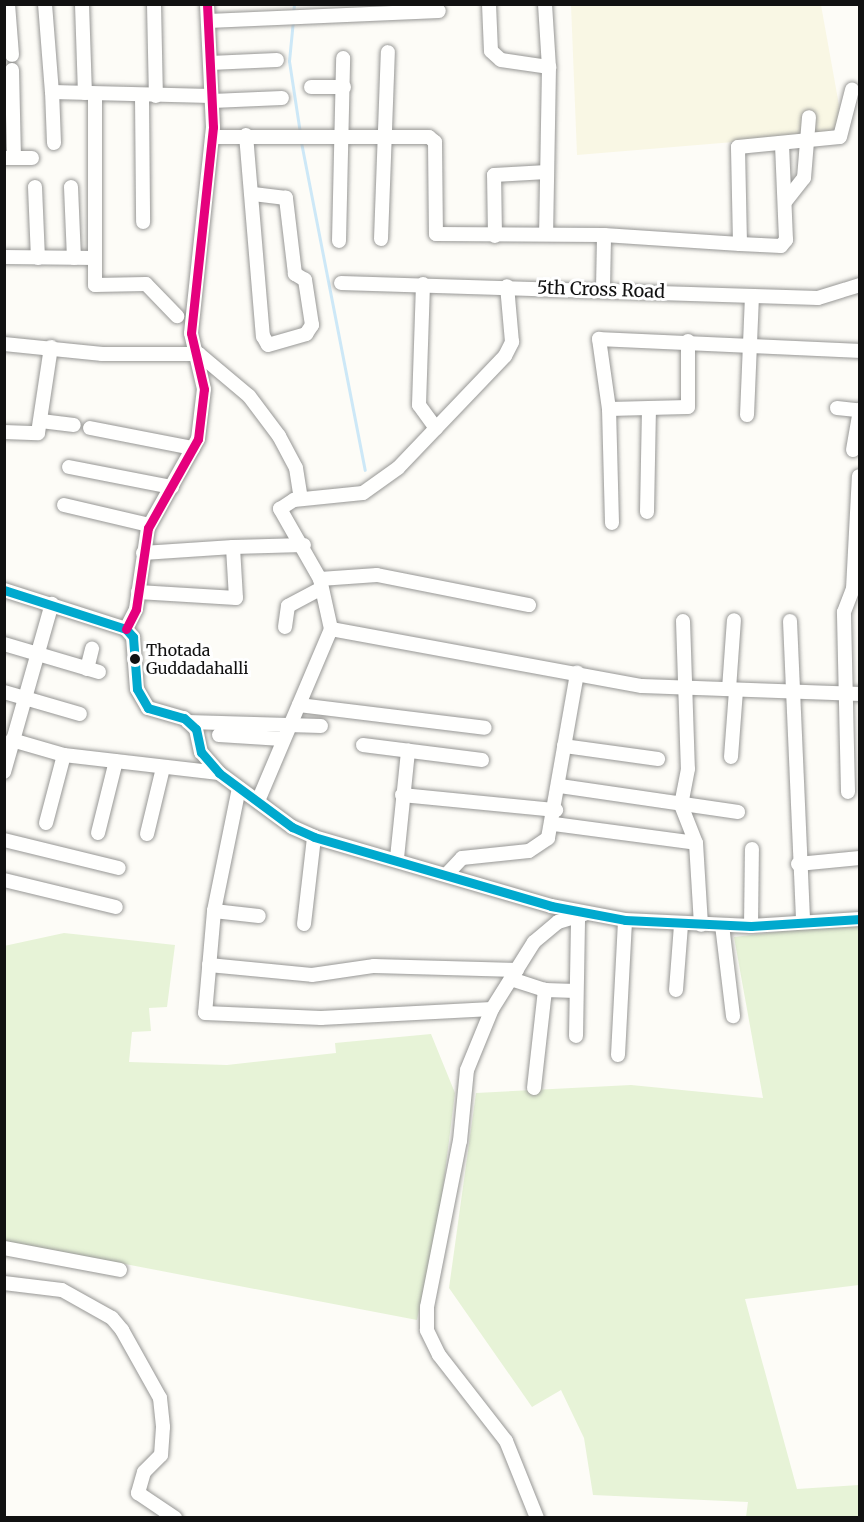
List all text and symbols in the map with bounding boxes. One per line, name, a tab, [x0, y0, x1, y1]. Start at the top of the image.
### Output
street label: 5th Cross Road	[537, 277, 665, 303]
place label: Thotada Guddadahalli	[146, 640, 248, 678]
marker: Thotada Guddadahalli	[129, 653, 141, 665]

